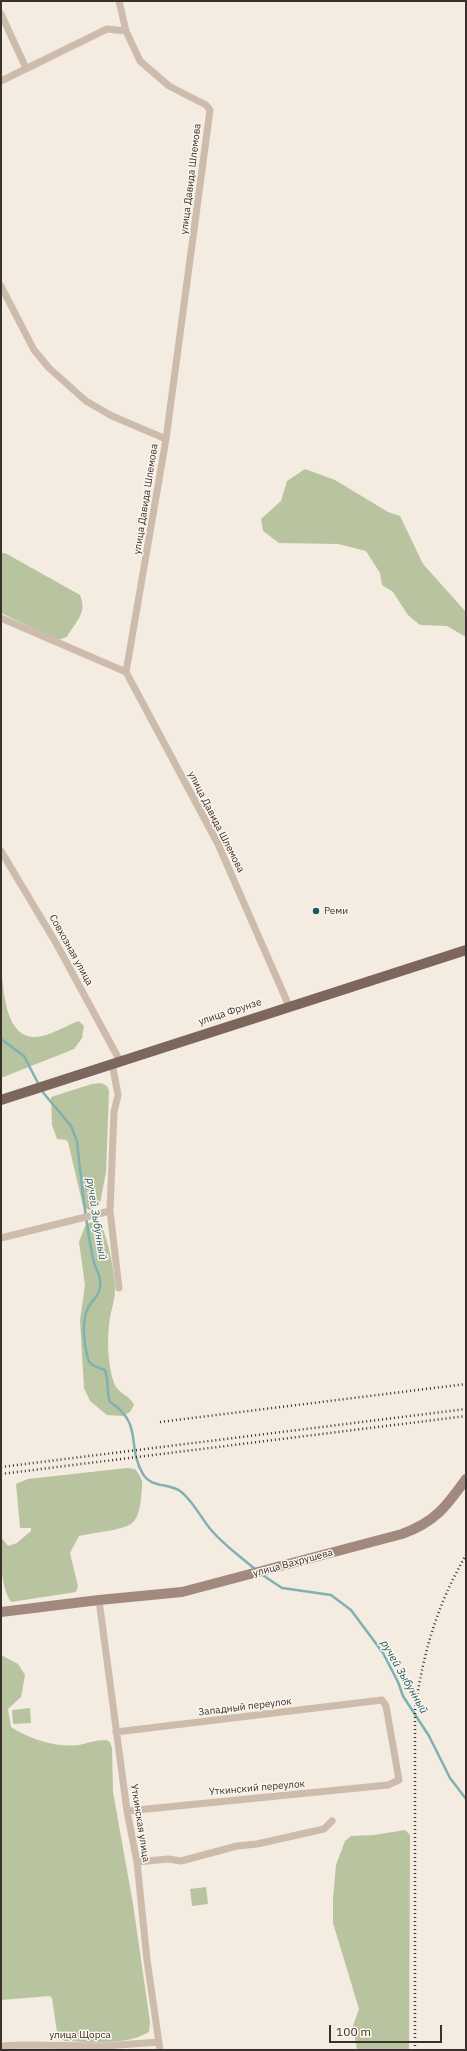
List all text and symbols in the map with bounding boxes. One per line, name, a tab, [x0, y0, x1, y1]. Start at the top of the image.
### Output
street label: улица Давида Шлемова	[178, 123, 204, 235]
street label: улица Давида Шлемова	[131, 443, 161, 555]
street label: улица Давида Шлемова	[185, 769, 247, 875]
place label: Реми	[324, 905, 348, 917]
marker: Реми	[311, 906, 321, 916]
street label: Совхозная улица	[47, 912, 95, 988]
street label: улица Фрунзе	[197, 996, 263, 1028]
water label: ручей Зыбунный	[83, 1177, 109, 1261]
street label: улица Вахрушева	[252, 1547, 334, 1579]
water label: ручей Зыбунный	[378, 1638, 430, 1716]
street label: Западный переулок	[198, 1695, 292, 1719]
street label: Уткинский переулок	[208, 1778, 306, 1798]
street label: Уткинская улица	[128, 1783, 152, 1863]
scale bar	[331, 2017, 444, 2043]
text: 100 m	[336, 2024, 371, 2039]
street label: улица Щорса	[49, 2029, 111, 2041]

